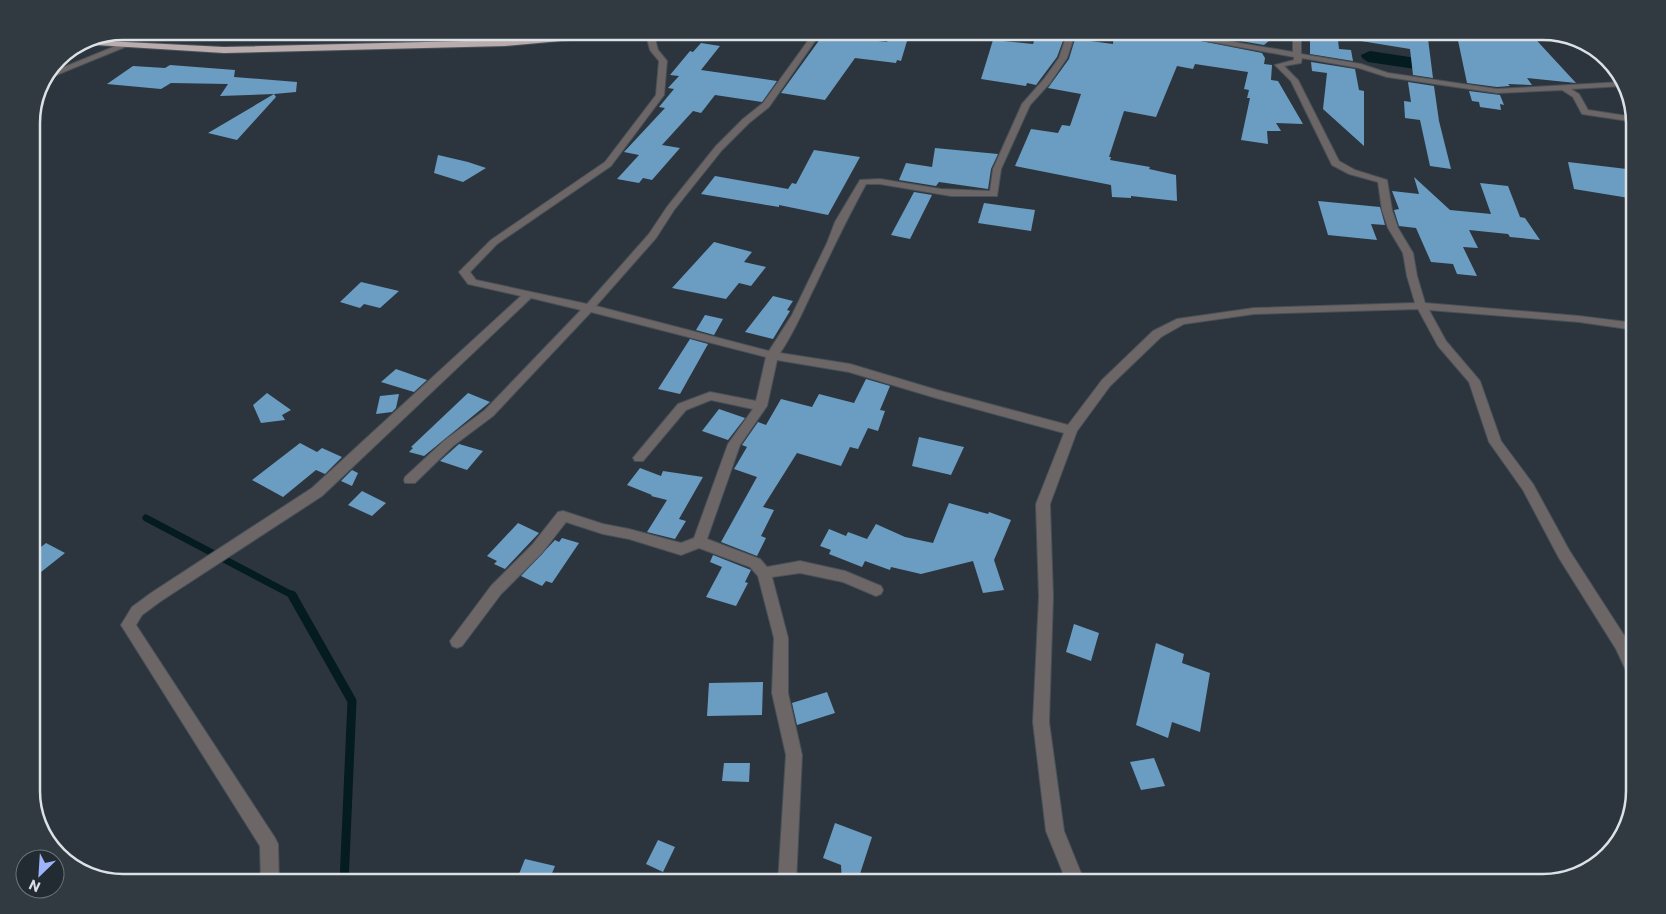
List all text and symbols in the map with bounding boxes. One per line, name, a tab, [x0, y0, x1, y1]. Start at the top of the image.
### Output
north arrow	[15, 849, 65, 899]
text: N	[26, 876, 43, 896]

